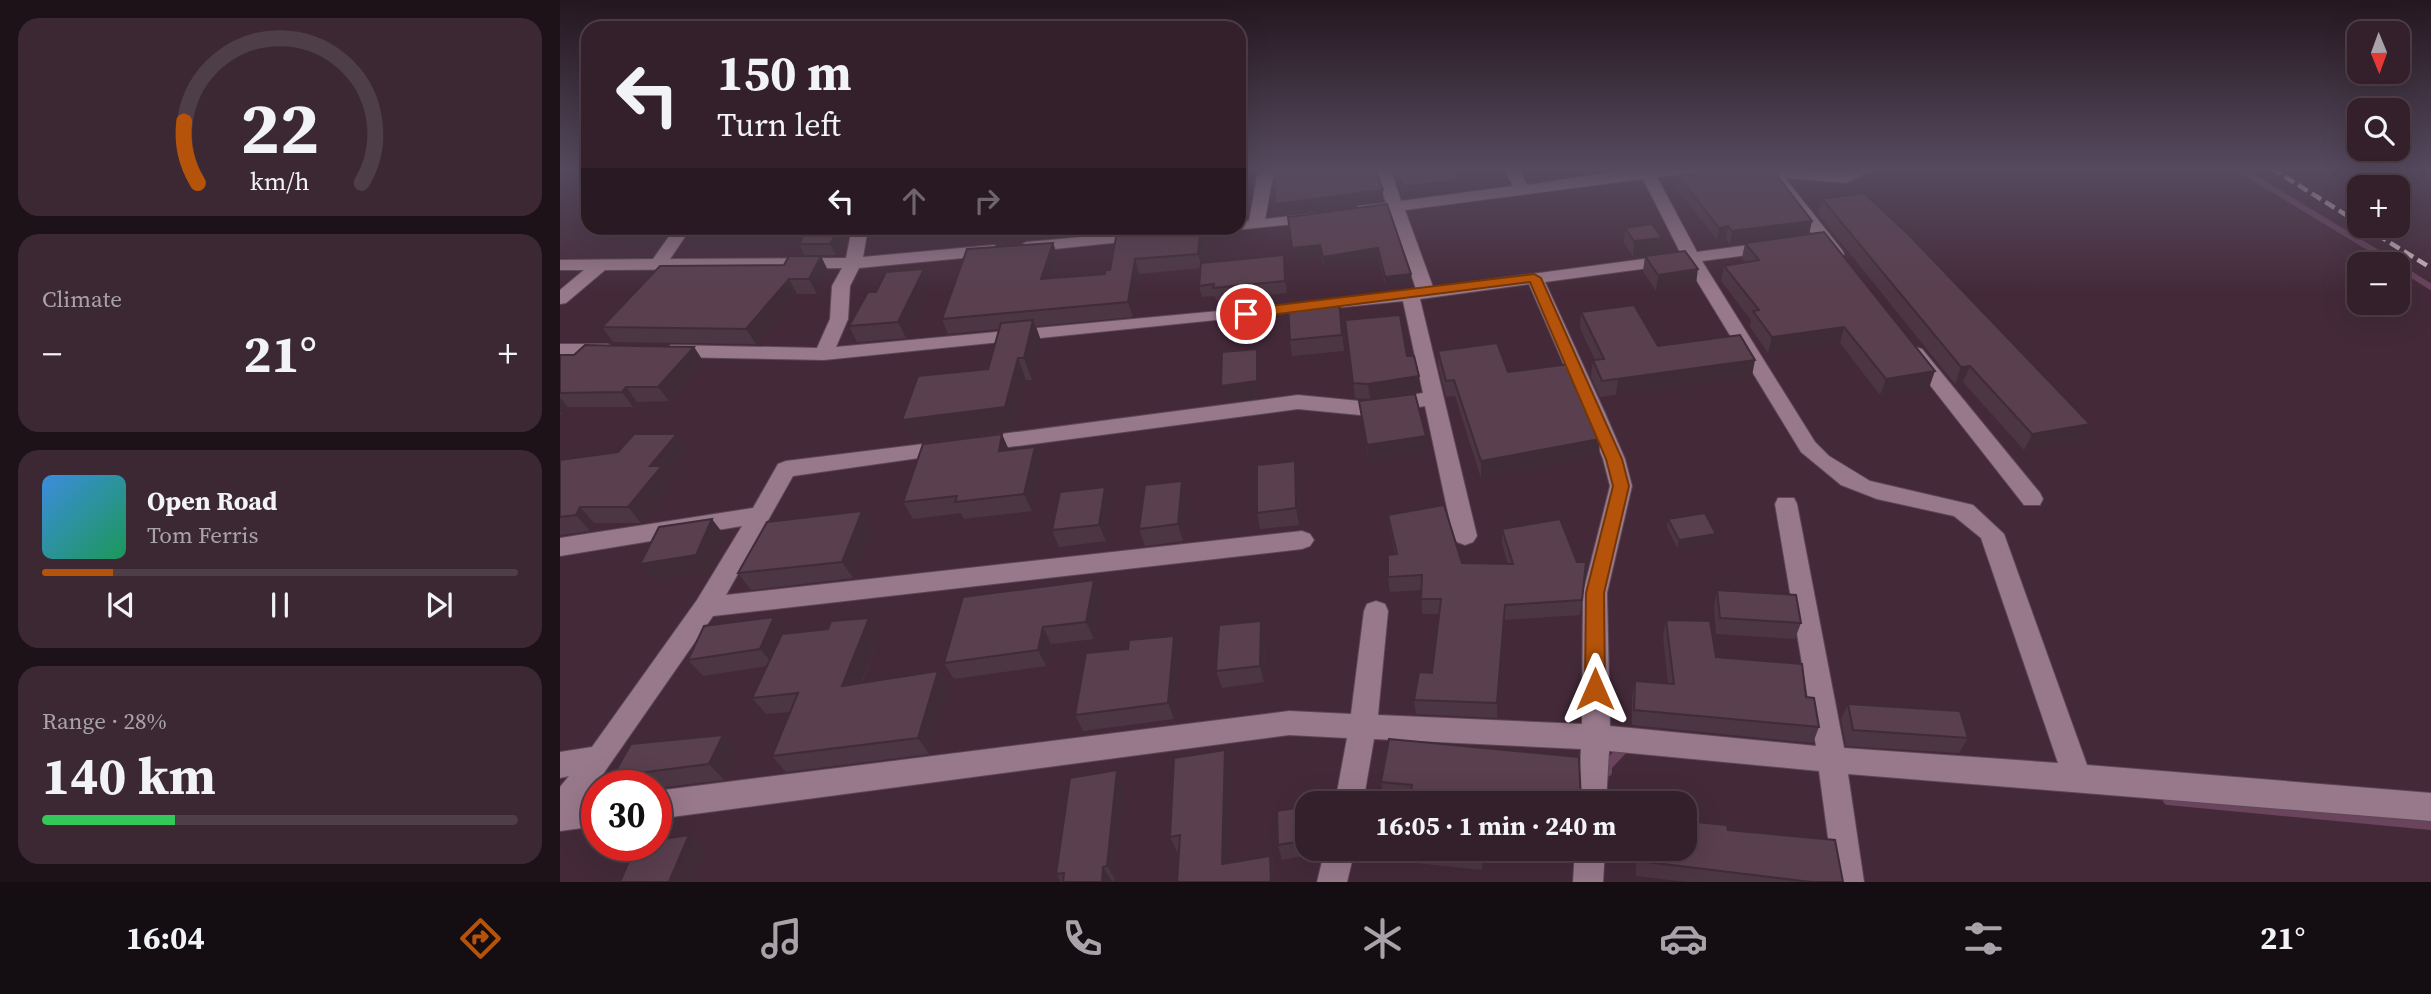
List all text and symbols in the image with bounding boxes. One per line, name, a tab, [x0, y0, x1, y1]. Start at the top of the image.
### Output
north arrow	[2347, 21, 2410, 84]
map controls	[2347, 21, 2410, 315]
text: 150 m	[717, 39, 852, 106]
icon: left	[602, 49, 693, 140]
text: 22	[241, 78, 319, 177]
button: search	[2347, 98, 2410, 161]
text: Turn left	[717, 103, 841, 147]
text: km/h	[250, 164, 310, 198]
button: +	[2347, 175, 2410, 238]
icon: left	[822, 182, 860, 220]
icon: ahead	[895, 182, 933, 220]
icon: right	[968, 182, 1006, 220]
button: −	[2347, 252, 2410, 315]
text: Climate	[42, 283, 122, 315]
pin	[1216, 284, 1276, 344]
icon: arrive	[1227, 295, 1265, 333]
text: 21°	[243, 318, 317, 389]
text: −	[42, 328, 62, 380]
text: +	[498, 328, 518, 380]
text: Open Road	[147, 483, 278, 519]
text: Tom Ferris	[147, 519, 258, 551]
icon: previous	[102, 586, 140, 624]
icon: pause	[261, 586, 299, 624]
icon: next	[420, 586, 458, 624]
position arrow	[1558, 652, 1632, 726]
text: Range · 28%	[42, 705, 167, 737]
text: 140 km	[42, 740, 216, 811]
speed limit sign: 30	[581, 770, 672, 861]
text: 16:05 · 1 min · 240 m	[1376, 808, 1616, 844]
icon: directions	[456, 914, 505, 963]
icon: music	[757, 914, 806, 963]
icon: phone	[1058, 914, 1107, 963]
icon: climate	[1358, 914, 1407, 963]
icon: car	[1659, 914, 1708, 963]
icon: filters	[1959, 914, 2008, 963]
text: 16:04	[126, 916, 205, 960]
text: 21°	[2260, 916, 2305, 960]

